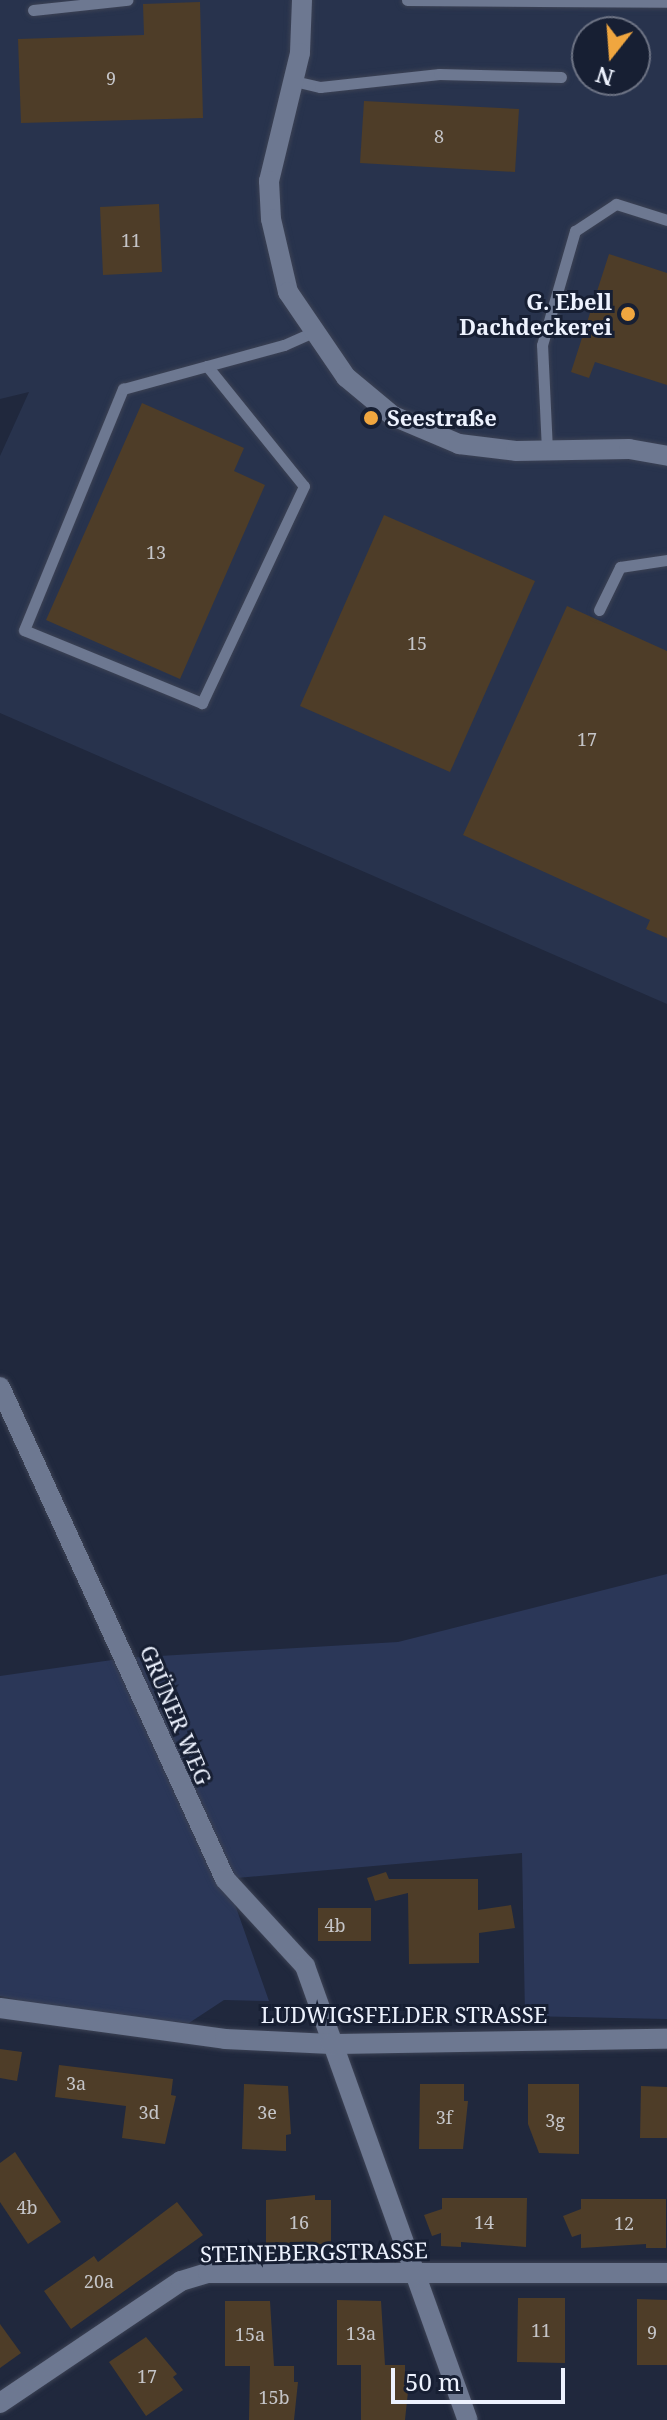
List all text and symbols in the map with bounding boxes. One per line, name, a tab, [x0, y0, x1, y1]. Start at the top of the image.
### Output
north arrow	[571, 16, 651, 96]
text: N	[592, 60, 617, 94]
house number: 9	[106, 67, 116, 89]
house number: 8	[434, 125, 444, 147]
house number: 11	[121, 229, 141, 251]
place label: G. Ebell Dachdeckerei	[459, 288, 612, 340]
marker: G. Ebell Dachdeckerei	[619, 305, 637, 323]
place label: Seestraße	[387, 405, 497, 431]
marker: Seestraße	[362, 409, 380, 427]
house number: 13	[146, 541, 166, 563]
house number: 15	[407, 632, 427, 654]
house number: 17	[577, 728, 597, 750]
street label: GRÜNER WEG	[135, 1641, 217, 1789]
house number: 4b	[324, 1914, 346, 1936]
street label: LUDWIGSFELDER STRASSE	[261, 2002, 547, 2028]
house number: 3a	[66, 2072, 86, 2094]
house number: 3d	[138, 2101, 160, 2123]
house number: 3e	[257, 2101, 277, 2123]
house number: 3f	[436, 2106, 452, 2128]
house number: 3g	[545, 2109, 565, 2131]
house number: 4b	[16, 2196, 38, 2218]
house number: 16	[289, 2211, 309, 2233]
house number: 14	[474, 2211, 494, 2233]
house number: 12	[614, 2212, 634, 2234]
street label: STEINEBERGSTRASSE	[200, 2237, 428, 2267]
house number: 20a	[84, 2270, 114, 2292]
house number: 11	[531, 2319, 551, 2341]
house number: 9	[647, 2321, 657, 2343]
house number: 13a	[346, 2322, 376, 2344]
house number: 15a	[235, 2323, 265, 2345]
scale bar	[395, 2352, 569, 2402]
house number: 17	[137, 2365, 157, 2387]
text: 50 m	[405, 2365, 461, 2398]
house number: 15b	[258, 2386, 290, 2408]

